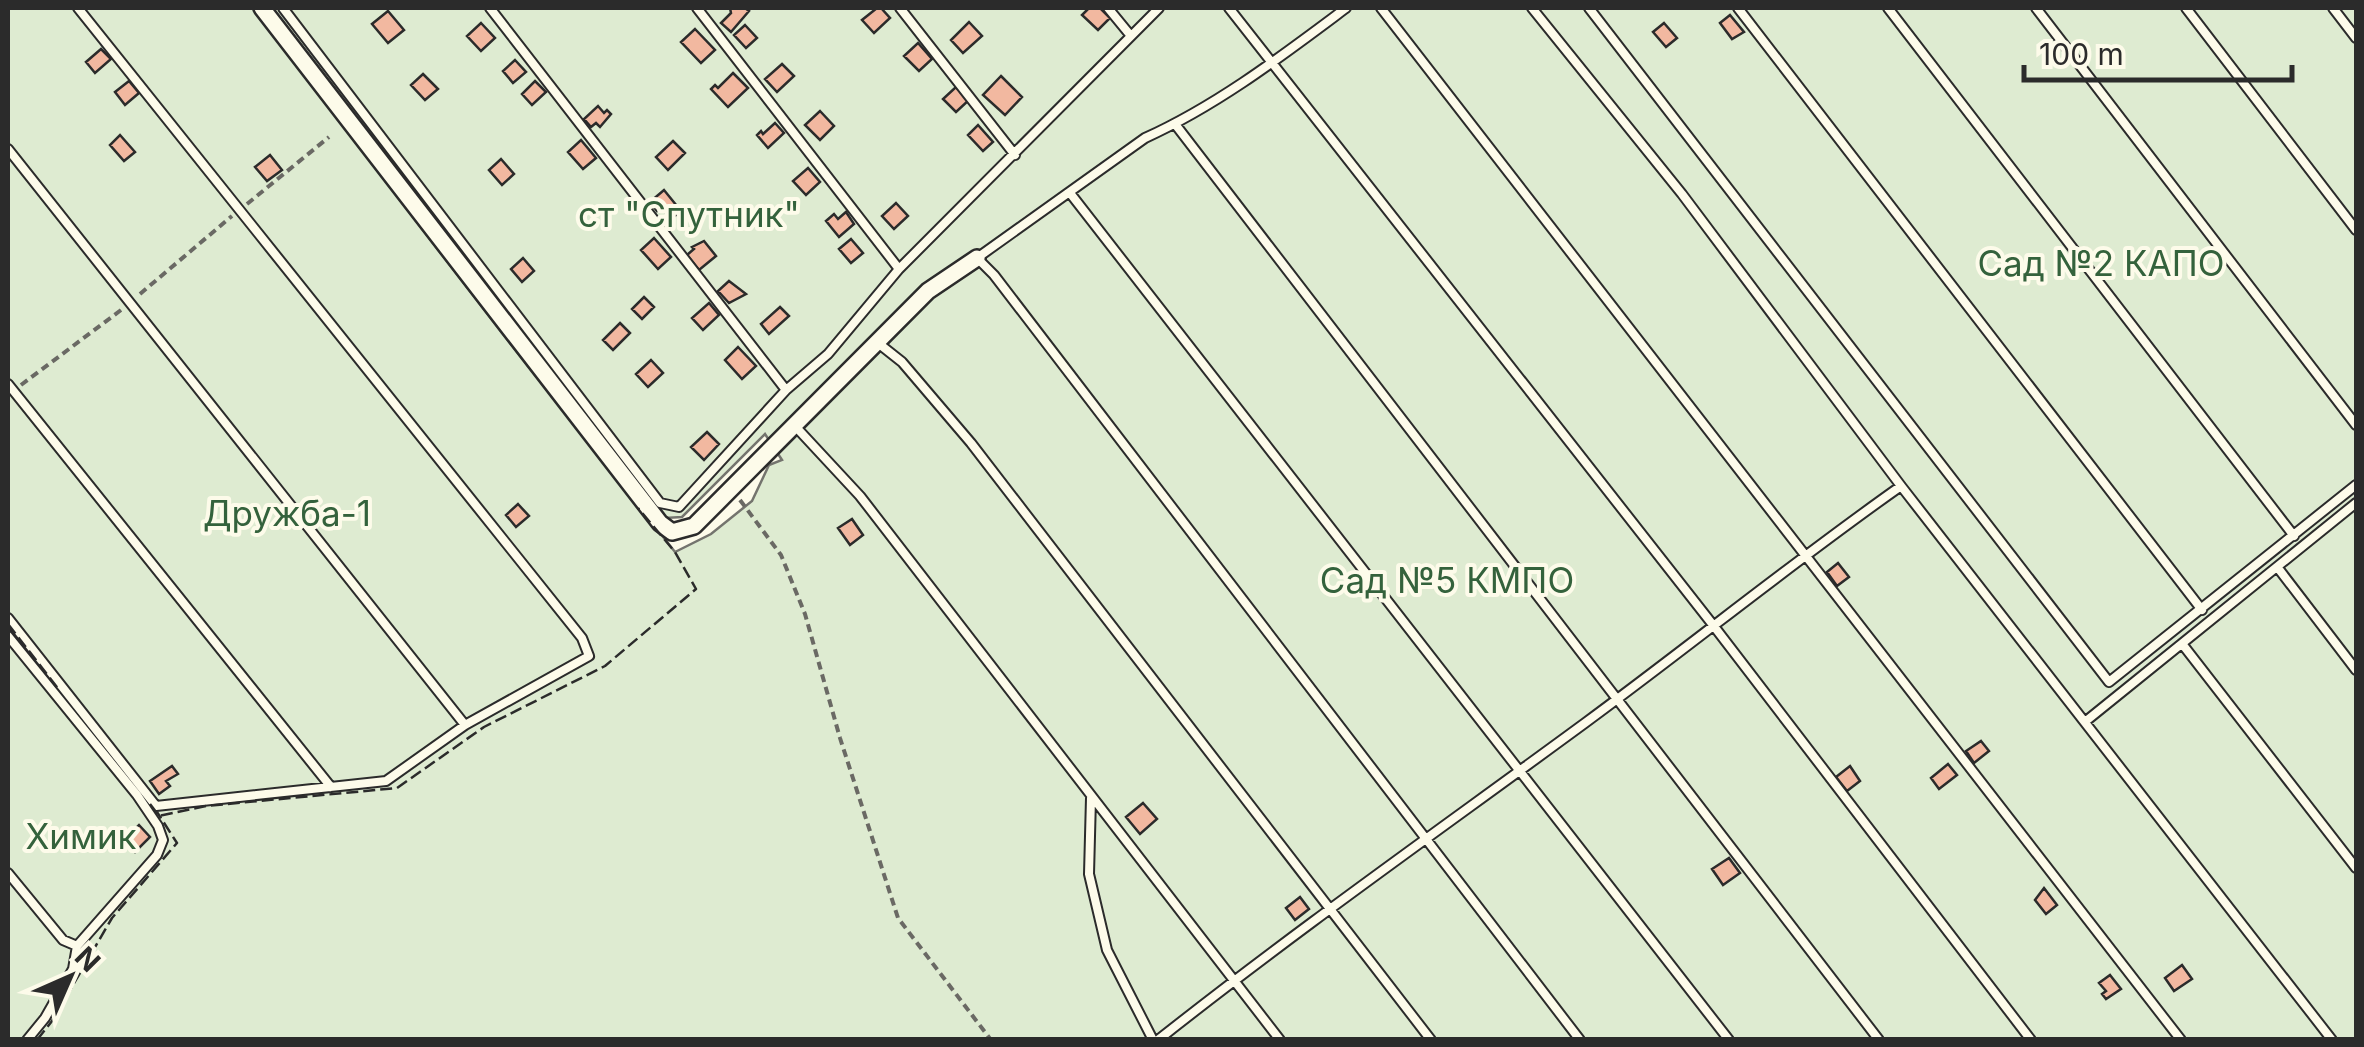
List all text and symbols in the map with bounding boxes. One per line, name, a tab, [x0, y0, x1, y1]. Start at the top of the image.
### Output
scale bar	[2024, 20, 2292, 82]
text: 100 m	[2039, 36, 2124, 72]
park label: ст "Спутник"	[578, 193, 800, 235]
park label: Сад №2 КАПО	[1978, 242, 2224, 284]
park label: Дружба-1	[203, 492, 371, 534]
park label: Сад №5 КМПО	[1320, 559, 1574, 601]
park label: Химик	[25, 815, 137, 857]
north arrow	[20, 927, 120, 1027]
text: N	[68, 940, 107, 979]

